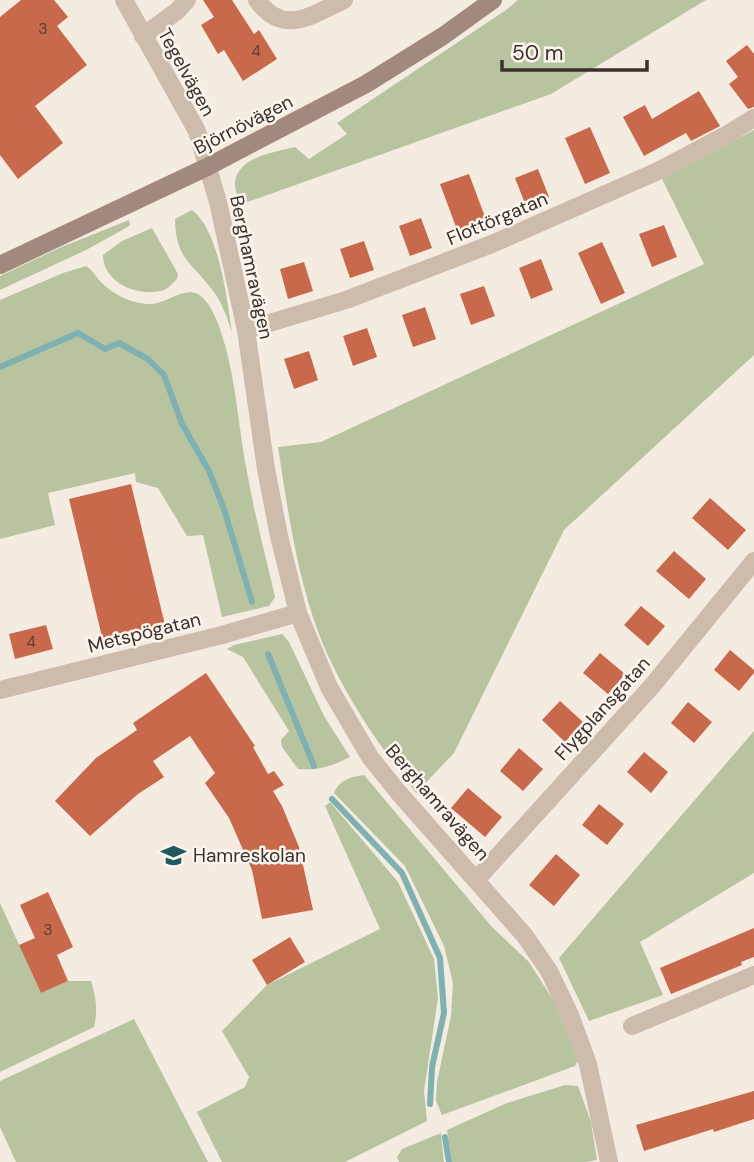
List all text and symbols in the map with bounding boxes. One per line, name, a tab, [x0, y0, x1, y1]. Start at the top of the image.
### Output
house number: 3	[38, 18, 48, 39]
street label: Tegelvägen	[152, 24, 221, 121]
scale bar	[502, 28, 647, 72]
text: 50 m	[512, 39, 563, 67]
house number: 4	[251, 40, 261, 61]
street label: Björnövägen	[189, 89, 297, 160]
street label: Flottörgatan	[443, 186, 551, 251]
street label: Berghamravägen	[224, 193, 279, 341]
street label: Metspögatan	[85, 606, 203, 659]
house number: 4	[26, 631, 36, 652]
street label: Flygplansgatan	[549, 651, 656, 765]
street label: Berghamravägen	[380, 739, 495, 866]
school or university icon: Hamreskolan	[159, 841, 187, 869]
place label: Hamreskolan	[193, 843, 306, 868]
house number: 3	[43, 919, 53, 940]

